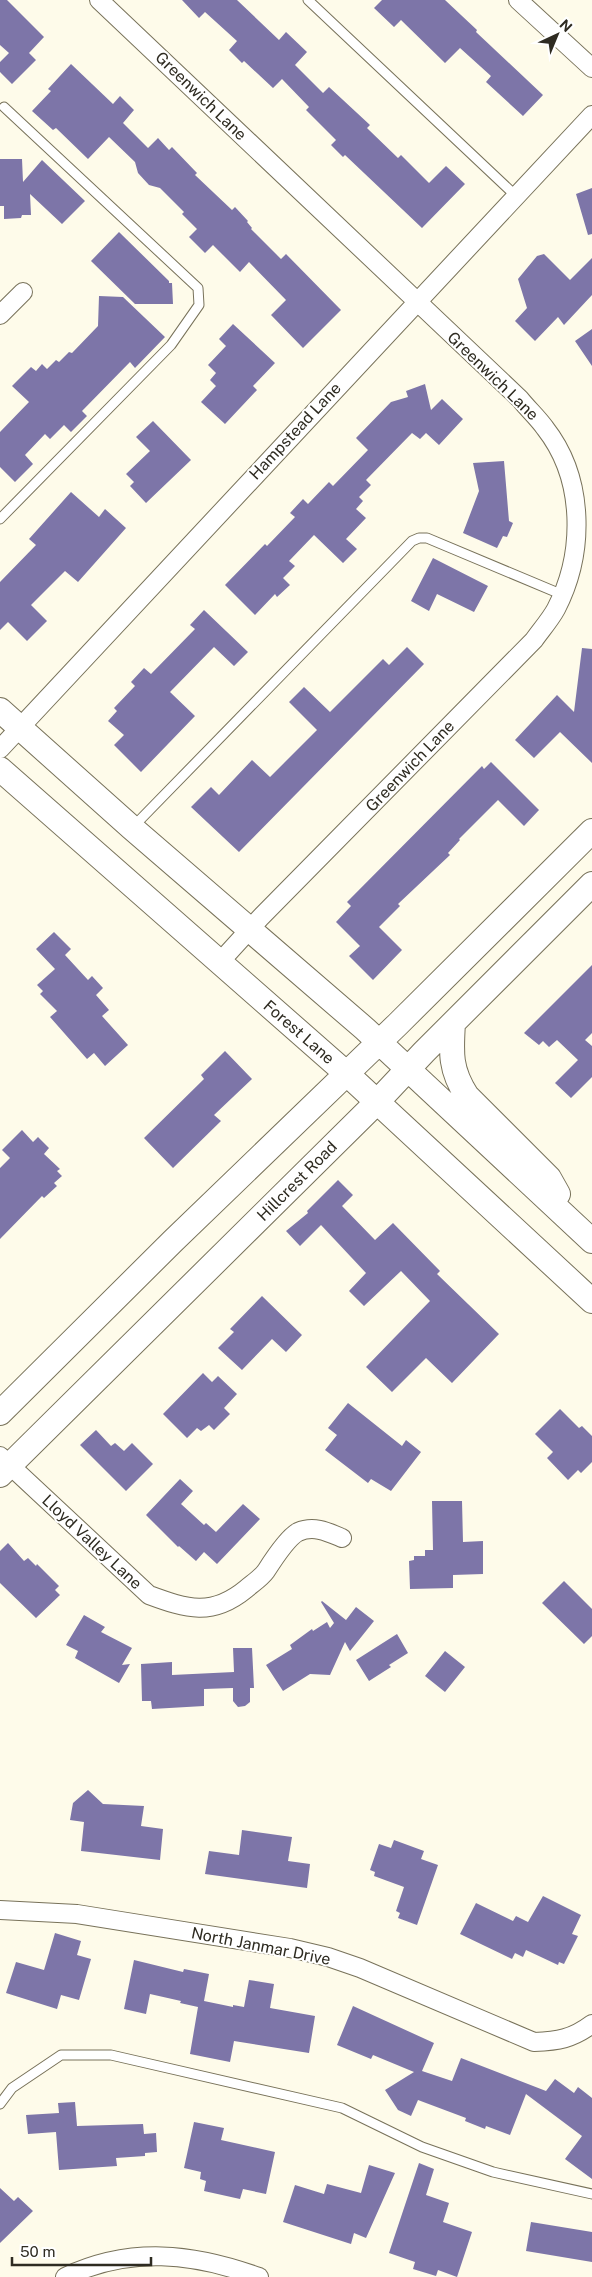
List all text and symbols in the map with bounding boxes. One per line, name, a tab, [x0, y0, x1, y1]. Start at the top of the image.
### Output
north arrow	[532, 10, 582, 60]
text: N	[557, 16, 576, 35]
street label: Greenwich Lane	[152, 48, 250, 144]
street label: Greenwich Lane	[444, 328, 542, 424]
street label: Hampstead Lane	[245, 379, 345, 483]
street label: Greenwich Lane	[362, 717, 458, 815]
street label: Forest Lane	[260, 996, 338, 1068]
street label: Hillcrest Road	[253, 1137, 341, 1225]
street label: Lloyd Valley Lane	[38, 1491, 146, 1593]
street label: North Janmar Drive	[190, 1923, 332, 1969]
scale bar	[12, 2234, 151, 2266]
text: 50 m	[20, 2243, 55, 2260]

